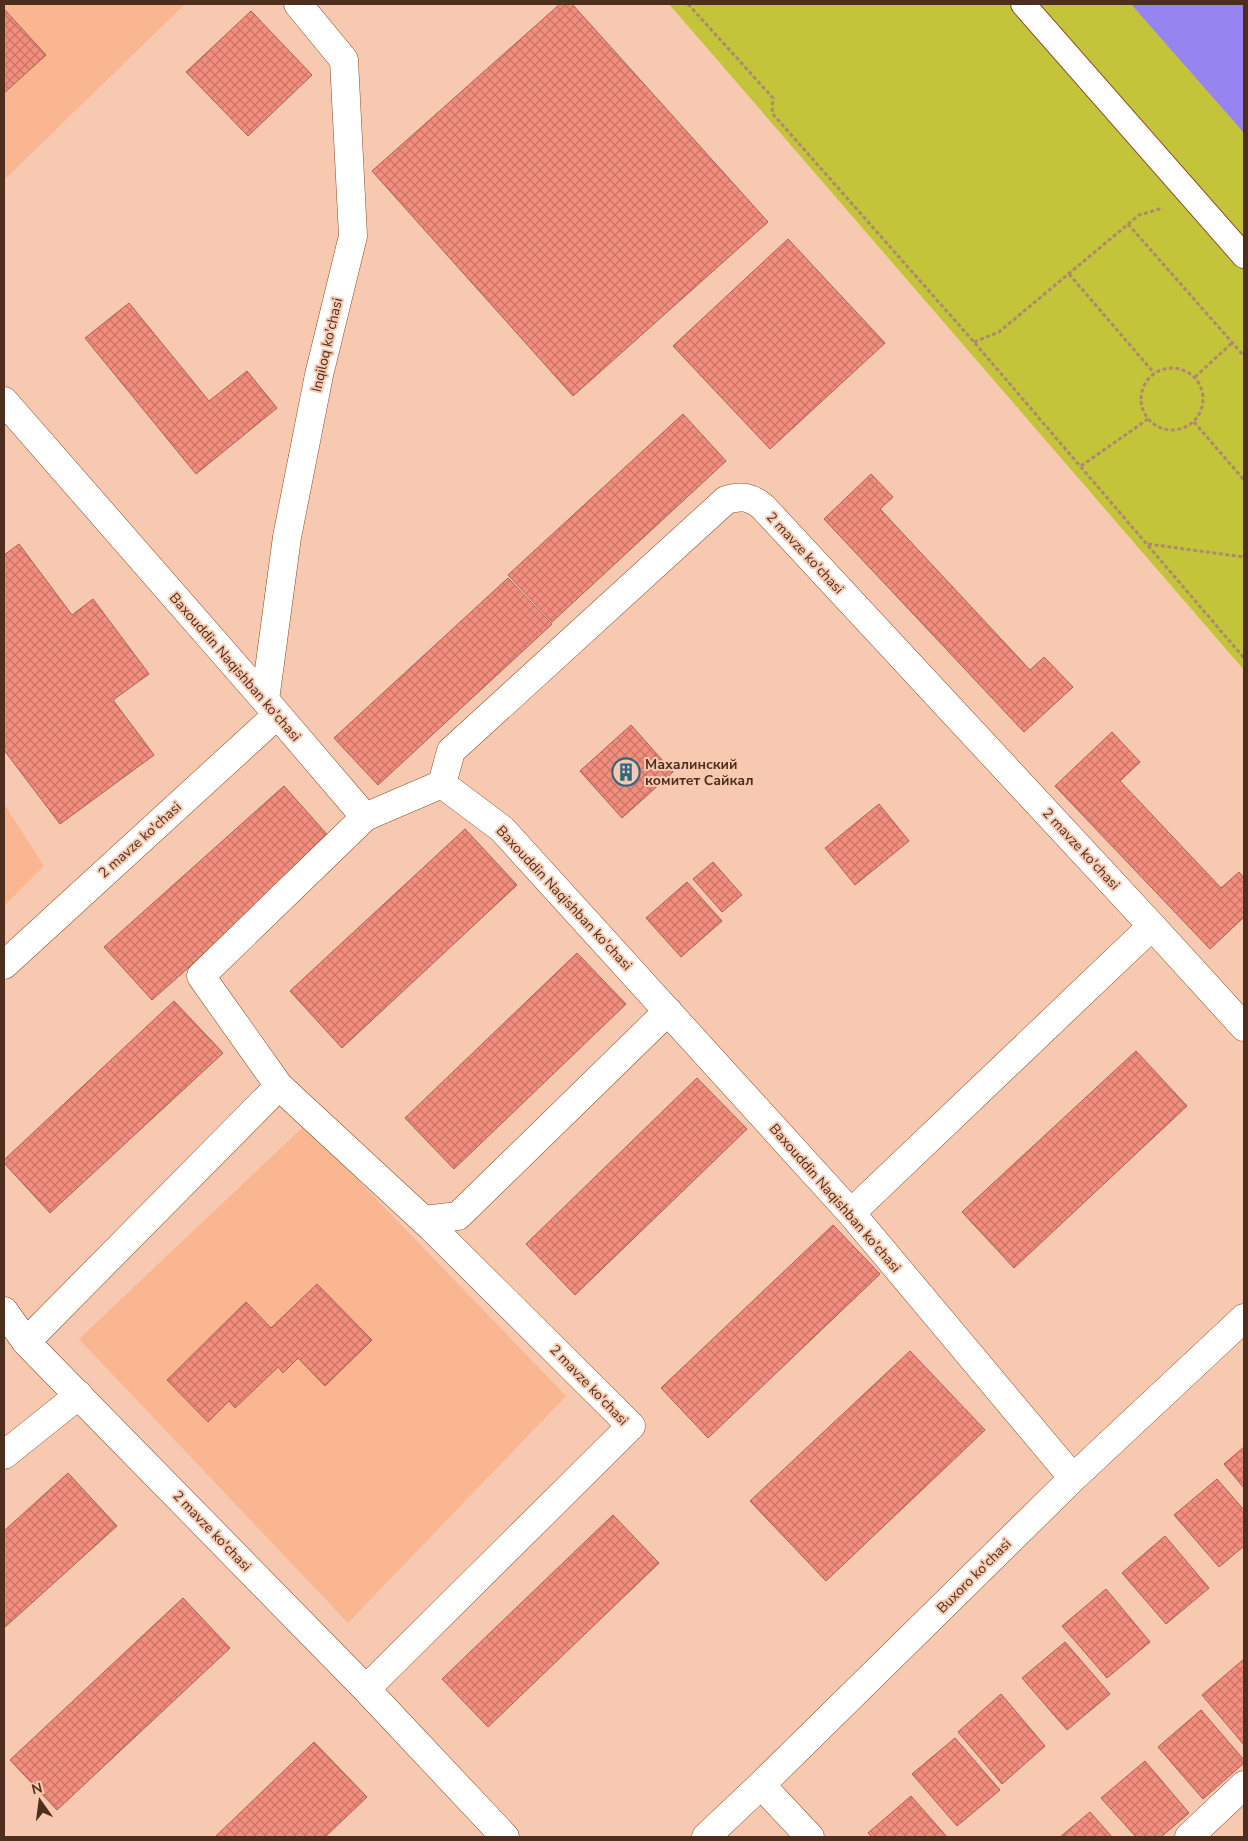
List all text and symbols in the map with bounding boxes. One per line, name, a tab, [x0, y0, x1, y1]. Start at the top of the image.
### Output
street label: Inqiloq ko'chasi	[307, 296, 347, 394]
street label: 2 mavze ko'chasi	[762, 508, 848, 598]
street label: Baxouddin Naqishban ko'chasi	[165, 589, 305, 745]
place label: Махалинский комитет Сайкал	[645, 755, 754, 790]
building icon: Махалинский комитет Сайкал	[611, 757, 641, 787]
street label: 2 mavze ko'chasi	[94, 798, 186, 882]
street label: 2 mavze ko'chasi	[1038, 804, 1124, 894]
street label: Baxouddin Naqishban ko'chasi	[492, 822, 636, 974]
street label: Baxouddin Naqishban ko'chasi	[765, 1120, 905, 1276]
street label: 2 mavze ko'chasi	[546, 1340, 632, 1430]
street label: 2 mavze ko'chasi	[169, 1486, 255, 1576]
street label: Buxoro ko'chasi	[933, 1535, 1015, 1617]
north arrow	[15, 1776, 65, 1826]
text: N	[30, 1778, 44, 1799]

